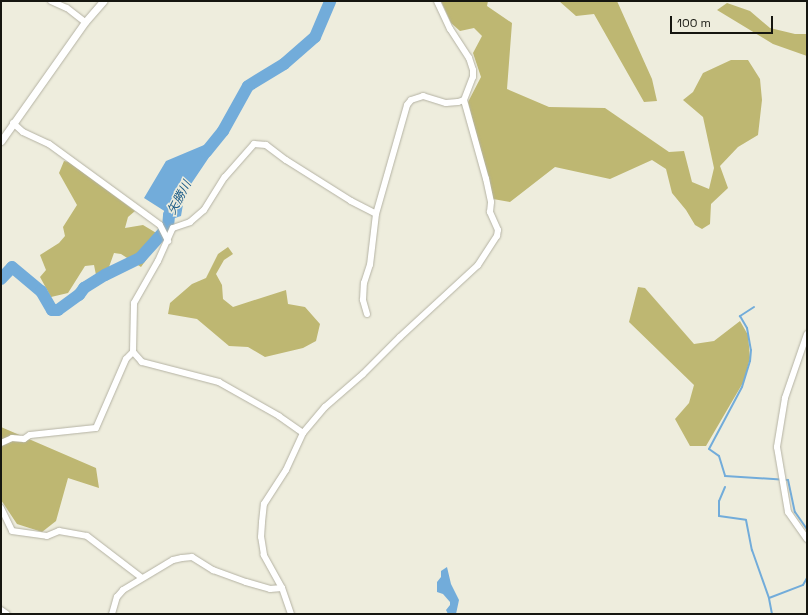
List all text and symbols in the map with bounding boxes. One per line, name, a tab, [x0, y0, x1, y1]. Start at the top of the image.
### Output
scale bar	[672, 8, 775, 34]
text: 100 m	[677, 15, 711, 31]
water label: 矢勝川	[165, 179, 195, 217]

